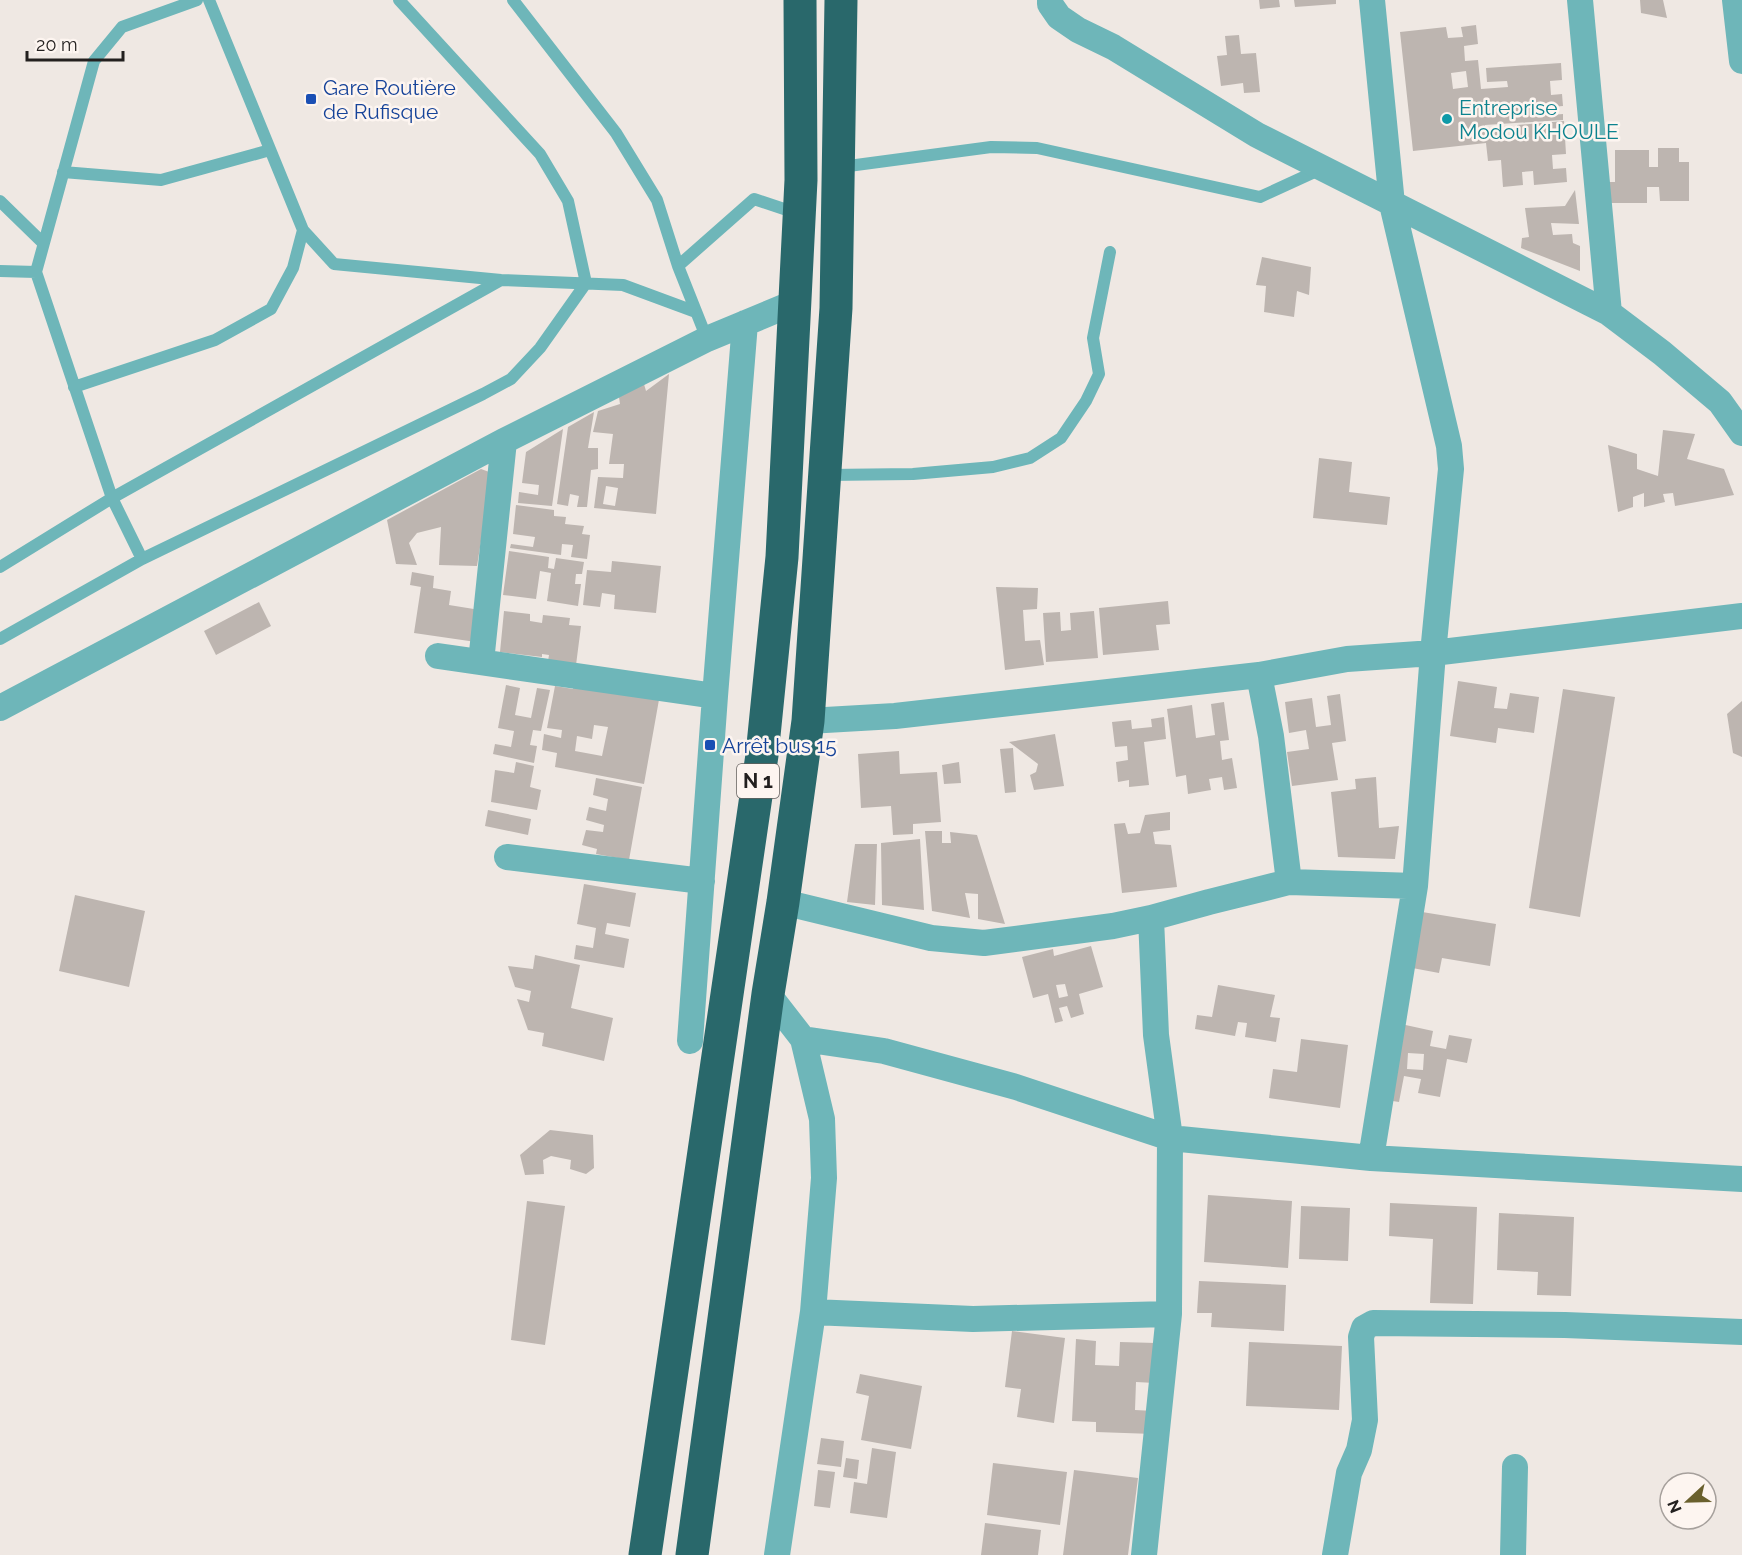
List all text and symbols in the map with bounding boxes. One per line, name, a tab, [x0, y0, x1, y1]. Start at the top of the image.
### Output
scale bar	[27, 24, 123, 62]
text: 20 m	[36, 34, 78, 55]
place label: Gare Routière de Rufisque	[323, 75, 456, 124]
marker: Gare Routière de Rufisque	[304, 92, 318, 106]
place label: Entreprise Modou KHOULE	[1459, 95, 1619, 144]
marker: Entreprise Modou KHOULE	[1440, 112, 1454, 126]
place label: Arrêt bus 15	[722, 733, 837, 758]
marker: Arrêt bus 15	[703, 738, 717, 752]
road number: N 1	[737, 764, 779, 798]
north arrow	[1658, 1471, 1718, 1531]
text: N	[1663, 1497, 1686, 1516]

